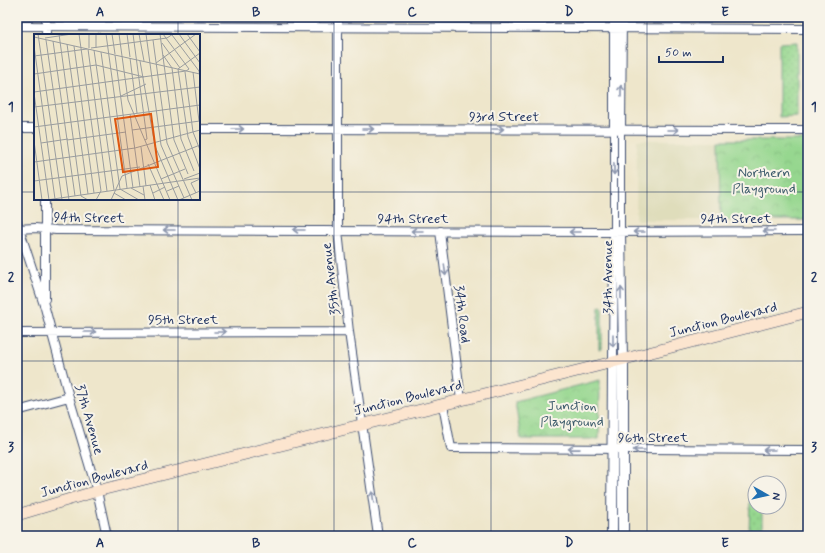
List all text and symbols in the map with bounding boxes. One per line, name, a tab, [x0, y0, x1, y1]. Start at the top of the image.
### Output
text: A	[96, 4, 104, 21]
text: B	[252, 4, 261, 21]
text: C	[407, 4, 417, 21]
text: D	[565, 4, 574, 21]
text: E	[721, 4, 729, 21]
inset map	[34, 34, 200, 200]
scale bar	[659, 38, 723, 64]
text: 50 m	[665, 45, 692, 61]
one-way arrow	[617, 85, 625, 98]
text: 1	[8, 99, 14, 116]
text: 1	[811, 99, 817, 116]
street label: 93rd Street	[469, 108, 539, 126]
one-way arrow	[231, 125, 244, 133]
one-way arrow	[361, 125, 374, 133]
one-way arrow	[491, 125, 504, 133]
one-way arrow	[666, 126, 679, 134]
one-way arrow	[610, 162, 618, 175]
park label: Northern Playground	[732, 164, 796, 198]
street label: 94th Street	[53, 208, 125, 228]
street label: 94th Street	[377, 210, 449, 228]
street label: 94th Street	[700, 210, 772, 228]
one-way arrow	[163, 226, 176, 234]
one-way arrow	[293, 226, 306, 234]
one-way arrow	[411, 227, 424, 235]
one-way arrow	[763, 227, 776, 235]
one-way arrow	[569, 228, 582, 236]
one-way arrow	[633, 228, 646, 236]
street label: 34th Avenue	[599, 240, 617, 314]
street label: 35th Avenue	[318, 241, 344, 316]
one-way arrow	[441, 263, 449, 276]
text: 2	[8, 269, 15, 286]
text: 2	[811, 269, 818, 286]
street label: 34th Road	[450, 284, 475, 344]
one-way arrow	[618, 287, 625, 300]
street label: Junction Boulevard	[667, 298, 779, 342]
street label: 95th Street	[148, 311, 219, 329]
one-way arrow	[83, 328, 96, 336]
one-way arrow	[213, 328, 226, 336]
one-way arrow	[609, 334, 617, 347]
street label: Junction Boulevard	[352, 376, 464, 420]
street label: 37th Avenue	[70, 382, 108, 457]
park label: Junction Playground	[540, 397, 604, 431]
street label: 96th Street	[618, 429, 689, 447]
text: 3	[8, 439, 14, 456]
text: 3	[811, 439, 817, 456]
one-way arrow	[568, 446, 581, 453]
one-way arrow	[633, 446, 646, 454]
one-way arrow	[763, 446, 776, 454]
street label: Junction Boulevard	[39, 456, 150, 502]
north arrow	[747, 475, 787, 515]
one-way arrow	[369, 491, 377, 504]
text: N	[768, 492, 783, 501]
text: A	[96, 535, 104, 552]
text: B	[252, 535, 261, 552]
text: C	[407, 535, 417, 552]
text: D	[565, 535, 574, 552]
text: E	[721, 535, 729, 552]

